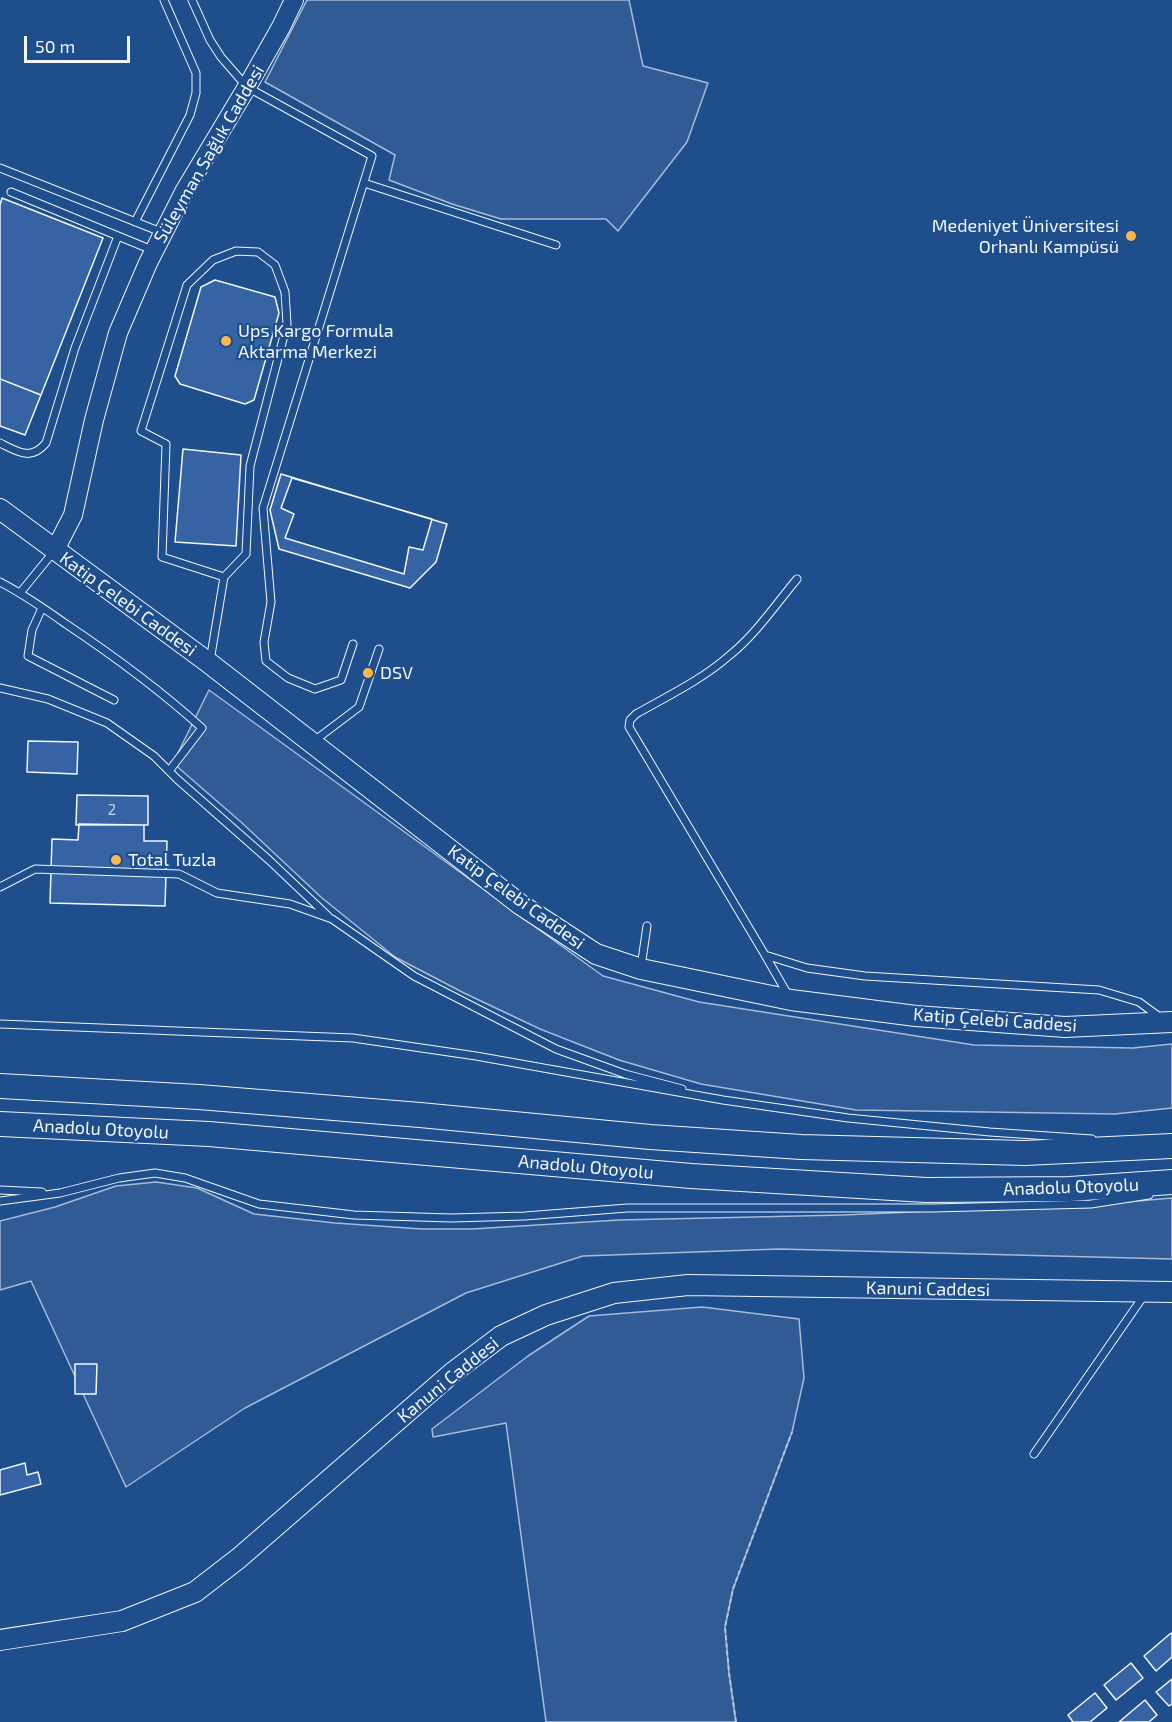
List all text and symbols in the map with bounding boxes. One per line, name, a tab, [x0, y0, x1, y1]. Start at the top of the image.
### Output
scale bar	[27, 24, 134, 62]
text: 50 m	[35, 35, 75, 57]
street label: Süleyman Sağlık Caddesi	[149, 61, 269, 247]
place label: Medeniyet Üniversitesi Orhanlı Kampüsü	[932, 215, 1119, 258]
marker: Medeniyet Üniversitesi Orhanlı Kampüsü	[1124, 229, 1138, 243]
place label: Ups Kargo Formula Aktarma Merkezi	[238, 320, 394, 362]
marker: Ups Kargo Formula Aktarma Merkezi	[219, 334, 233, 348]
street label: Katip Çelebi Caddesi	[55, 547, 201, 661]
place label: DSV	[380, 662, 413, 684]
marker: DSV	[361, 666, 375, 680]
house number: 2	[108, 801, 116, 819]
street label: Katip Çelebi Caddesi	[443, 840, 589, 954]
place label: Total Tuzla	[128, 849, 216, 871]
marker: Total Tuzla	[109, 853, 123, 867]
street label: Katip Çelebi Caddesi	[912, 1004, 1078, 1036]
street label: Anadolu Otoyolu	[33, 1115, 169, 1143]
street label: Anadolu Otoyolu	[517, 1150, 655, 1184]
street label: Anadolu Otoyolu	[1003, 1174, 1139, 1200]
street label: Kanuni Caddesi	[866, 1277, 990, 1301]
street label: Kanuni Caddesi	[393, 1333, 503, 1427]

